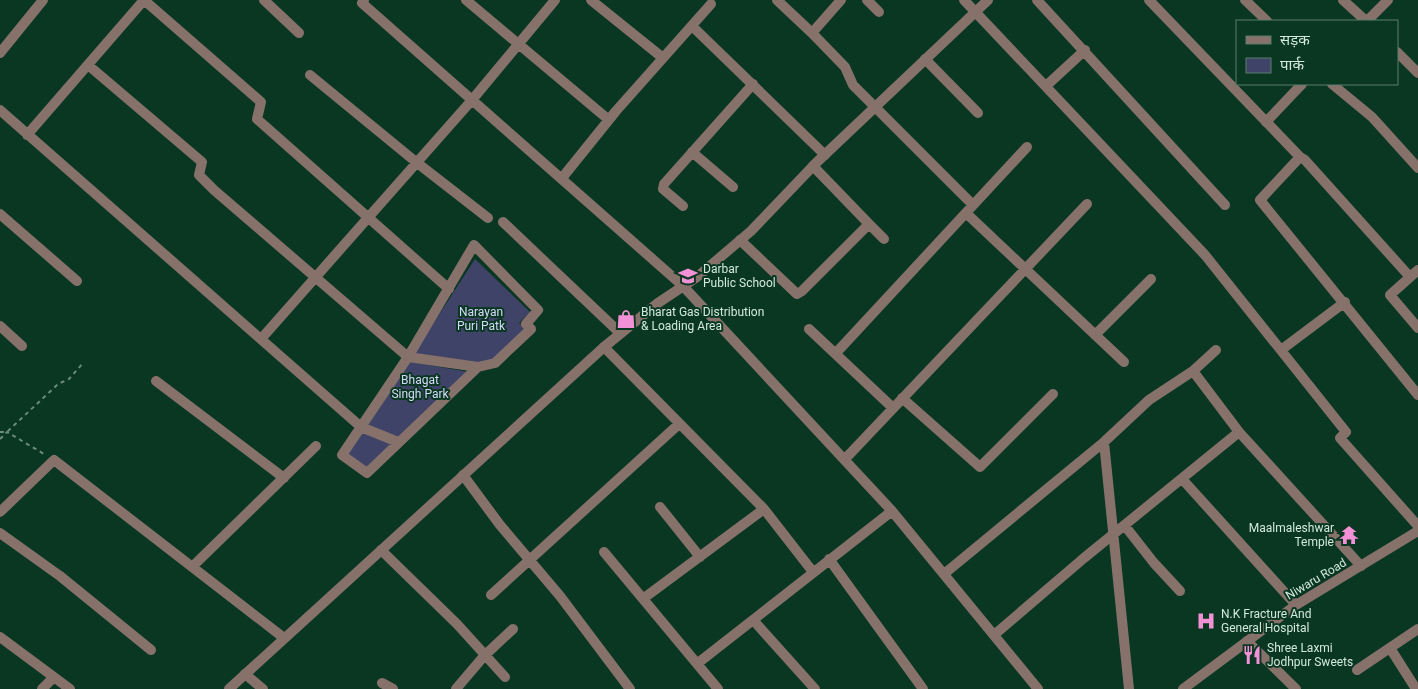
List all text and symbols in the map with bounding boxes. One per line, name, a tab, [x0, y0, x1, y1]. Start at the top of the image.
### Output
legend	[1236, 20, 1398, 85]
text: सड़क	[1280, 31, 1310, 49]
text: पार्क	[1280, 56, 1304, 74]
place label: Darbar Public School	[703, 262, 776, 290]
school or university icon: Darbar Public School	[677, 265, 699, 287]
park label: Narayan Puri Patk	[457, 305, 506, 333]
place label: Bharat Gas Distribution & Loading Area	[641, 305, 764, 333]
shop icon: Bharat Gas Distribution & Loading Area	[615, 308, 637, 330]
park label: Bhagat Singh Park	[391, 373, 450, 401]
place label: Maalmaleshwar Temple	[1249, 521, 1334, 549]
temple icon: Maalmaleshwar Temple	[1338, 524, 1360, 546]
street label: Niwaru Road	[1283, 555, 1349, 603]
place label: N.K Fracture And General Hospital	[1221, 607, 1311, 635]
hospital icon: N.K Fracture And General Hospital	[1195, 610, 1217, 632]
place label: Shree Laxmi Jodhpur Sweets	[1267, 641, 1353, 669]
restaurant icon: Shree Laxmi Jodhpur Sweets	[1241, 644, 1263, 666]

